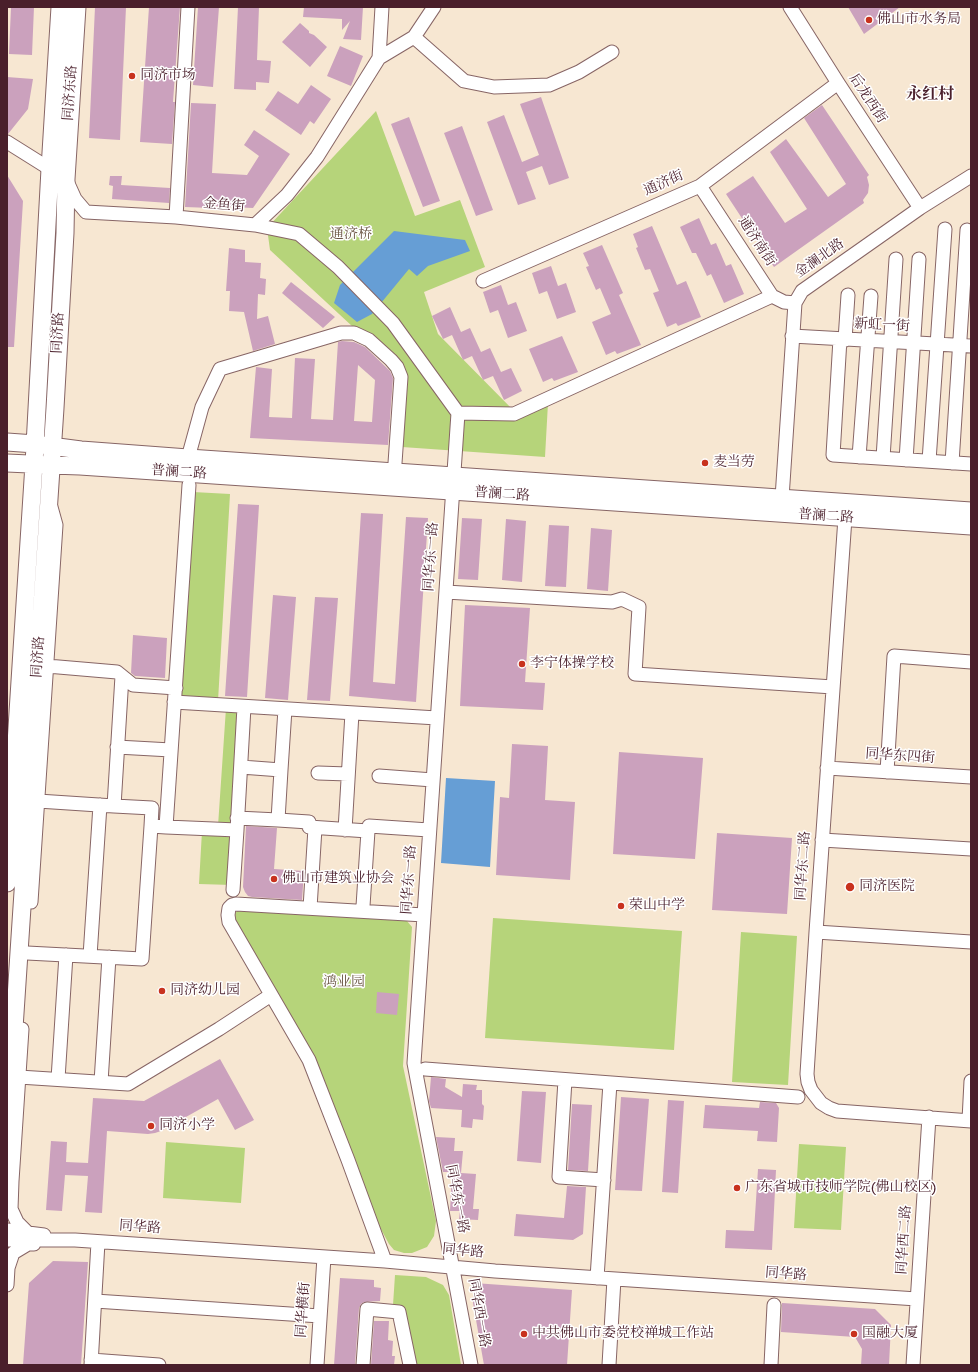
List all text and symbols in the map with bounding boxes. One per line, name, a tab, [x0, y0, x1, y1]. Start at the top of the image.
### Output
place label: 佛山市水务局	[877, 12, 961, 28]
marker: 佛山市水务局	[864, 15, 874, 25]
street label: 同济东路	[61, 64, 81, 122]
place label: 同济市场	[140, 68, 196, 84]
marker: 同济市场	[127, 71, 137, 81]
street label: 后龙西街	[845, 71, 889, 127]
district label: 永红村	[906, 86, 954, 106]
street label: 通济街	[641, 168, 687, 200]
street label: 金鱼街	[202, 196, 246, 216]
street label: 通济南街	[734, 214, 778, 270]
park label: 通济桥	[330, 227, 372, 243]
street label: 金澜北路	[792, 236, 848, 282]
street label: 同济路	[50, 312, 68, 354]
street label: 新虹一街	[854, 316, 910, 336]
place label: 麦当劳	[713, 455, 755, 471]
marker: 麦当劳	[700, 458, 710, 468]
street label: 普澜二路	[150, 463, 208, 483]
street label: 普澜二路	[473, 485, 531, 505]
street label: 普澜二路	[797, 507, 855, 527]
street label: 同华东一路	[421, 521, 443, 593]
street label: 同济路	[29, 635, 49, 679]
place label: 李宁体操学校	[530, 656, 614, 672]
marker: 李宁体操学校	[517, 659, 527, 669]
street label: 同华东四街	[864, 746, 936, 768]
street label: 同华东二路	[793, 830, 815, 902]
street label: 同华东一路	[399, 844, 421, 916]
place label: 佛山市建筑业协会	[282, 871, 394, 887]
marker: 佛山市建筑业协会	[269, 874, 279, 884]
place label: 同济医院	[859, 879, 915, 895]
marker: 同济医院	[844, 881, 856, 893]
place label: 荣山中学	[629, 898, 685, 914]
marker: 荣山中学	[616, 901, 626, 911]
park label: 鸿业园	[323, 975, 365, 991]
place label: 同济幼儿园	[170, 983, 240, 999]
marker: 同济幼儿园	[157, 986, 167, 996]
place label: 同济小学	[159, 1118, 215, 1134]
marker: 同济小学	[146, 1121, 156, 1131]
street label: 同华东一路	[441, 1163, 471, 1235]
place label: 广东省城市技师学院(佛山校区)	[745, 1180, 936, 1196]
marker: 广东省城市技师学院(佛山校区)	[732, 1183, 742, 1193]
street label: 同华西二路	[894, 1204, 916, 1276]
street label: 同华路	[118, 1218, 162, 1238]
street label: 同华路	[441, 1242, 485, 1262]
street label: 同华路	[764, 1265, 808, 1285]
street label: 同华西一路	[464, 1277, 492, 1349]
street label: 同华横街	[294, 1281, 314, 1339]
place label: 中共佛山市委党校禅城工作站	[532, 1326, 714, 1342]
place label: 国融大厦	[862, 1326, 918, 1342]
marker: 中共佛山市委党校禅城工作站	[519, 1329, 529, 1339]
marker: 国融大厦	[849, 1329, 859, 1339]

